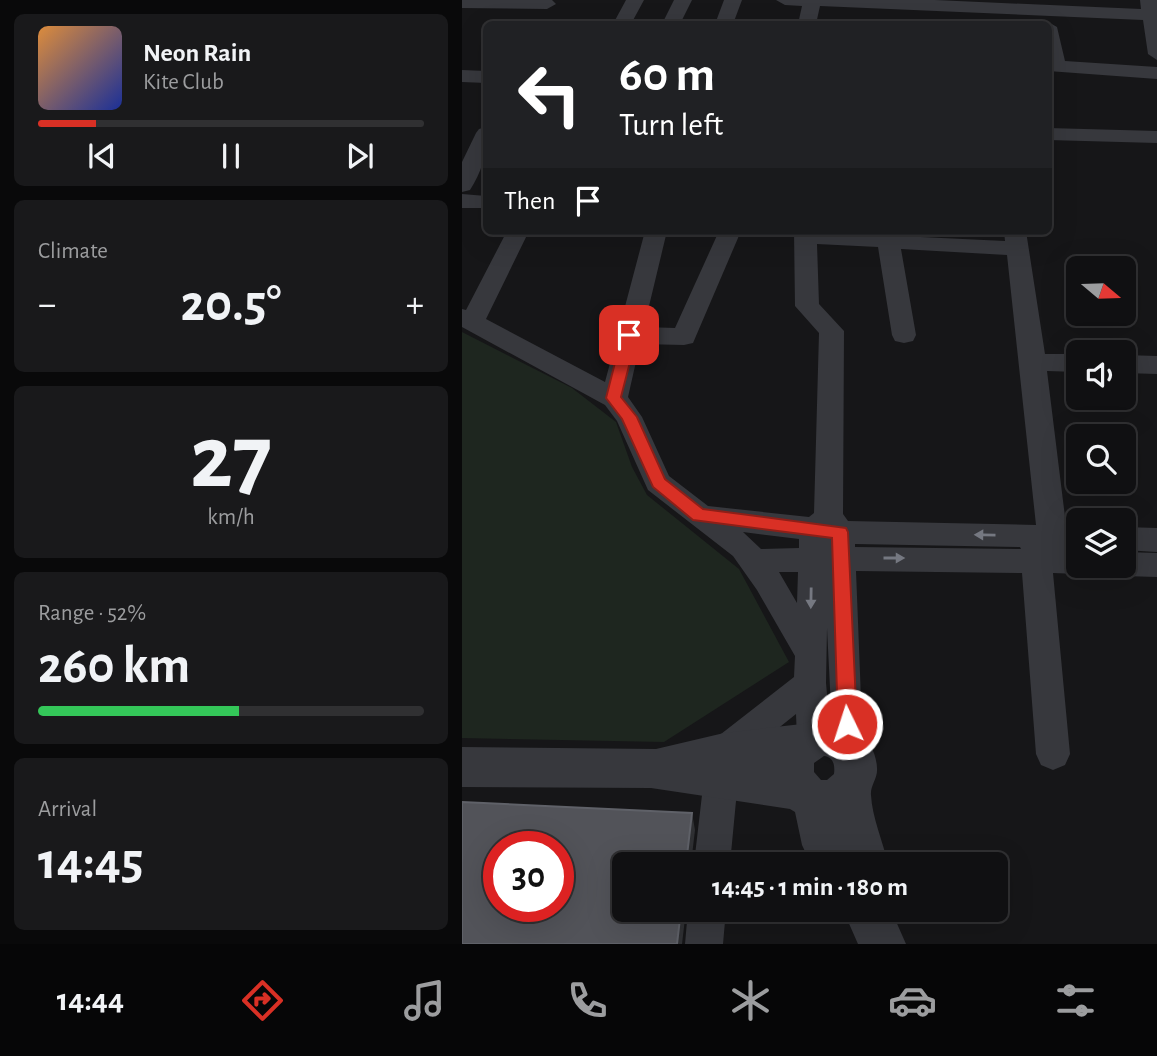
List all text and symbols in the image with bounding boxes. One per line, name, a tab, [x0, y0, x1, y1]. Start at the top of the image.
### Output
text: Neon Rain	[143, 40, 251, 66]
icon: left	[504, 49, 595, 140]
text: 60 m	[619, 51, 715, 100]
text: Kite Club	[143, 71, 224, 94]
text: Turn left	[619, 109, 723, 141]
icon: previous	[83, 137, 121, 175]
icon: pause	[212, 137, 250, 175]
icon: next	[341, 137, 379, 175]
icon: arrive	[569, 182, 607, 220]
text: Then	[504, 188, 555, 214]
text: Climate	[38, 240, 108, 263]
north arrow	[1066, 256, 1136, 326]
map controls	[1066, 256, 1136, 578]
text: 20.5°	[180, 278, 282, 330]
text: −	[38, 286, 56, 324]
text: +	[406, 286, 424, 324]
pin	[599, 305, 659, 365]
icon: arrive	[610, 316, 648, 354]
button: sound	[1066, 340, 1136, 410]
text: 27	[190, 413, 272, 504]
button: search	[1066, 424, 1136, 494]
text: km/h	[207, 506, 255, 529]
button: layers	[1066, 508, 1136, 578]
one-way arrow	[974, 529, 996, 541]
one-way arrow	[884, 552, 906, 564]
one-way arrow	[806, 588, 817, 610]
text: Range · 52%	[38, 602, 146, 625]
text: 260 km	[38, 640, 190, 692]
position arrow	[810, 687, 884, 761]
text: Arrival	[38, 798, 97, 821]
speed limit sign: 30	[483, 831, 574, 922]
text: 14:45	[38, 836, 143, 888]
text: 14:45 · 1 min · 180 m	[712, 874, 908, 900]
icon: directions	[238, 976, 287, 1025]
icon: music	[400, 976, 449, 1025]
icon: phone	[563, 976, 612, 1025]
icon: climate	[726, 976, 775, 1025]
icon: car	[888, 976, 937, 1025]
icon: filters	[1051, 976, 1100, 1025]
text: 14:44	[57, 984, 124, 1016]

